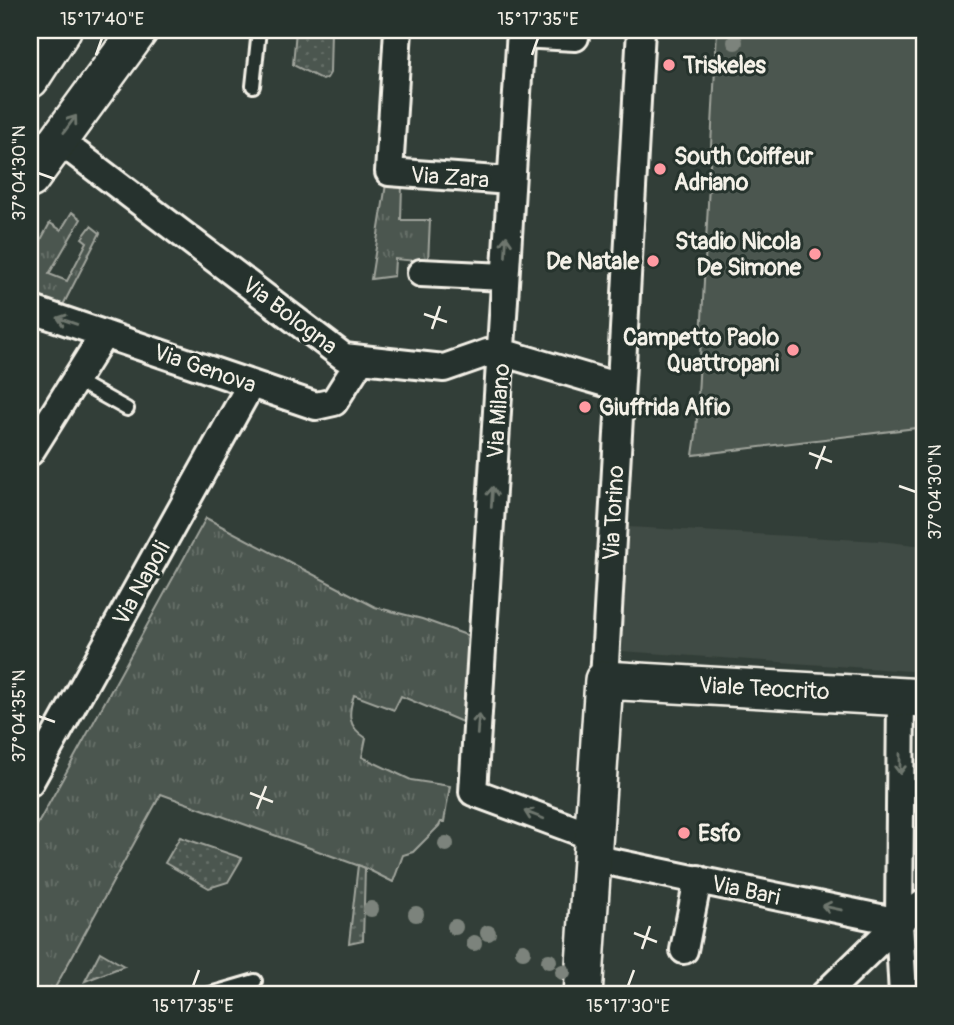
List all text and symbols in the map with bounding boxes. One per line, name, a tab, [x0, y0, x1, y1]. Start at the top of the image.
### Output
text: 15°17'40"E	[60, 8, 144, 31]
text: 15°17'35"E	[497, 8, 579, 31]
place label: Triskeles	[682, 51, 766, 80]
marker: Triskeles	[661, 57, 677, 73]
one-way arrow	[63, 115, 77, 134]
text: 37°04'30"N	[8, 125, 31, 221]
place label: South Coiffeur Adriano	[674, 142, 814, 197]
street label: Via Zara	[410, 160, 490, 195]
marker: South Coiffeur Adriano	[652, 161, 668, 177]
place label: Stadio Nicola De Simone	[675, 227, 802, 282]
one-way arrow	[500, 234, 513, 257]
marker: Stadio Nicola De Simone	[807, 246, 823, 262]
place label: De Natale	[546, 247, 640, 276]
marker: De Natale	[645, 253, 661, 269]
street label: Via Bologna	[236, 270, 343, 361]
one-way arrow	[57, 314, 79, 326]
place label: Campetto Paolo Quattropani	[623, 323, 780, 378]
street label: Via Genova	[150, 337, 260, 400]
marker: Campetto Paolo Quattropani	[785, 342, 801, 358]
street label: Via Milano	[481, 362, 516, 460]
place label: Giuffrida Alfio	[599, 393, 731, 422]
marker: Giuffrida Alfio	[577, 399, 593, 415]
text: 37°04'30"N	[924, 444, 947, 540]
street label: Via Torino	[597, 465, 630, 561]
one-way arrow	[486, 486, 499, 509]
street label: Via Napoli	[106, 536, 177, 631]
text: 37°04'35"N	[8, 669, 31, 763]
street label: Viale Teocrito	[698, 671, 830, 706]
one-way arrow	[472, 713, 485, 736]
one-way arrow	[893, 752, 907, 775]
one-way arrow	[523, 808, 545, 820]
place label: Esfo	[698, 819, 741, 848]
marker: Esfo	[676, 825, 692, 841]
street label: Via Bari	[709, 869, 783, 912]
one-way arrow	[821, 900, 844, 914]
text: 15°17'35"E	[152, 995, 234, 1018]
text: 15°17'30"E	[586, 995, 670, 1018]

